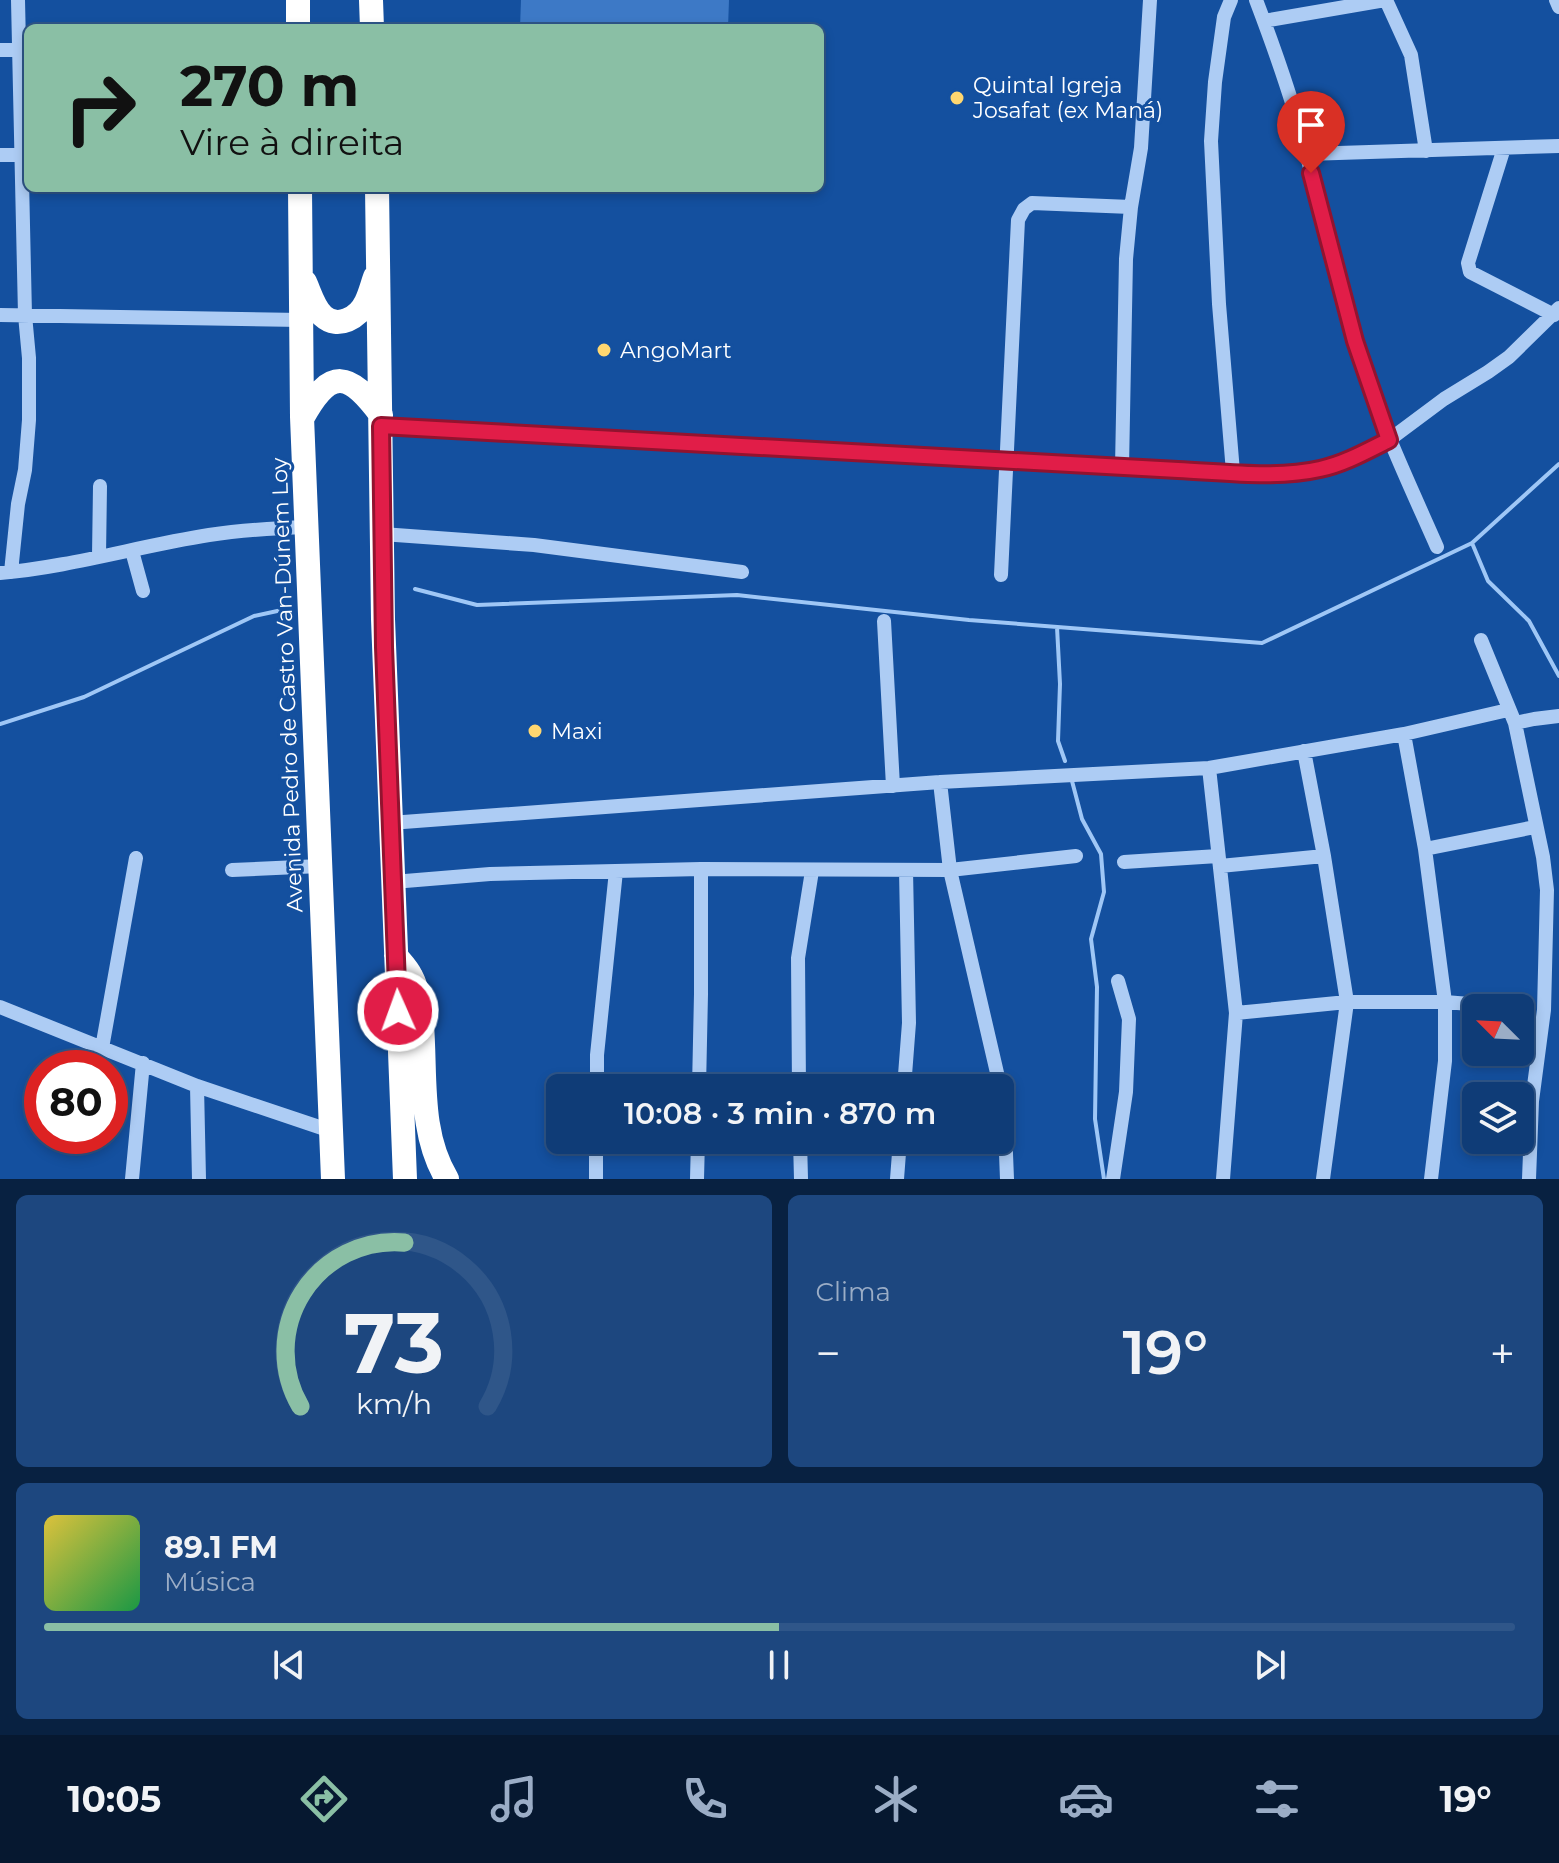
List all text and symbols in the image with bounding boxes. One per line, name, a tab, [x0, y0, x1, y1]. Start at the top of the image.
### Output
text: 270 m	[180, 52, 359, 120]
icon: right	[48, 56, 152, 160]
place label: Quintal Igreja Josafat (ex Maná)	[972, 72, 1163, 124]
marker: Quintal Igreja Josafat (ex Maná)	[948, 89, 966, 107]
pin	[1277, 91, 1345, 173]
icon: arrive	[1289, 103, 1333, 147]
text: Vire à direita	[180, 120, 404, 164]
place label: AngoMart	[620, 337, 732, 364]
marker: AngoMart	[595, 341, 613, 359]
street label: Avenida Pedro de Castro Van-Dúnem Loy	[266, 457, 308, 913]
place label: Maxi	[551, 718, 603, 745]
marker: Maxi	[526, 722, 544, 740]
position arrow	[356, 969, 440, 1053]
north arrow	[1462, 994, 1534, 1066]
map controls	[1462, 994, 1534, 1154]
speed limit sign: 80	[24, 1050, 128, 1154]
button: layers	[1462, 1082, 1534, 1154]
text: 10:08 · 3 min · 870 m	[624, 1095, 936, 1132]
text: Clima	[816, 1276, 891, 1308]
text: 73	[344, 1292, 444, 1394]
text: 19°	[1122, 1316, 1208, 1389]
text: −	[816, 1326, 841, 1380]
text: +	[1490, 1326, 1515, 1380]
text: km/h	[356, 1386, 432, 1421]
text: 89.1 FM	[164, 1529, 278, 1566]
text: Música	[164, 1566, 256, 1598]
icon: previous	[267, 1643, 311, 1687]
icon: pause	[757, 1643, 801, 1687]
icon: next	[1248, 1643, 1292, 1687]
icon: directions	[296, 1771, 352, 1827]
icon: music	[486, 1771, 542, 1827]
icon: phone	[677, 1771, 733, 1827]
icon: climate	[868, 1771, 924, 1827]
icon: car	[1058, 1771, 1114, 1827]
icon: filters	[1249, 1771, 1305, 1827]
text: 10:05	[67, 1777, 161, 1821]
text: 19°	[1440, 1777, 1492, 1821]

